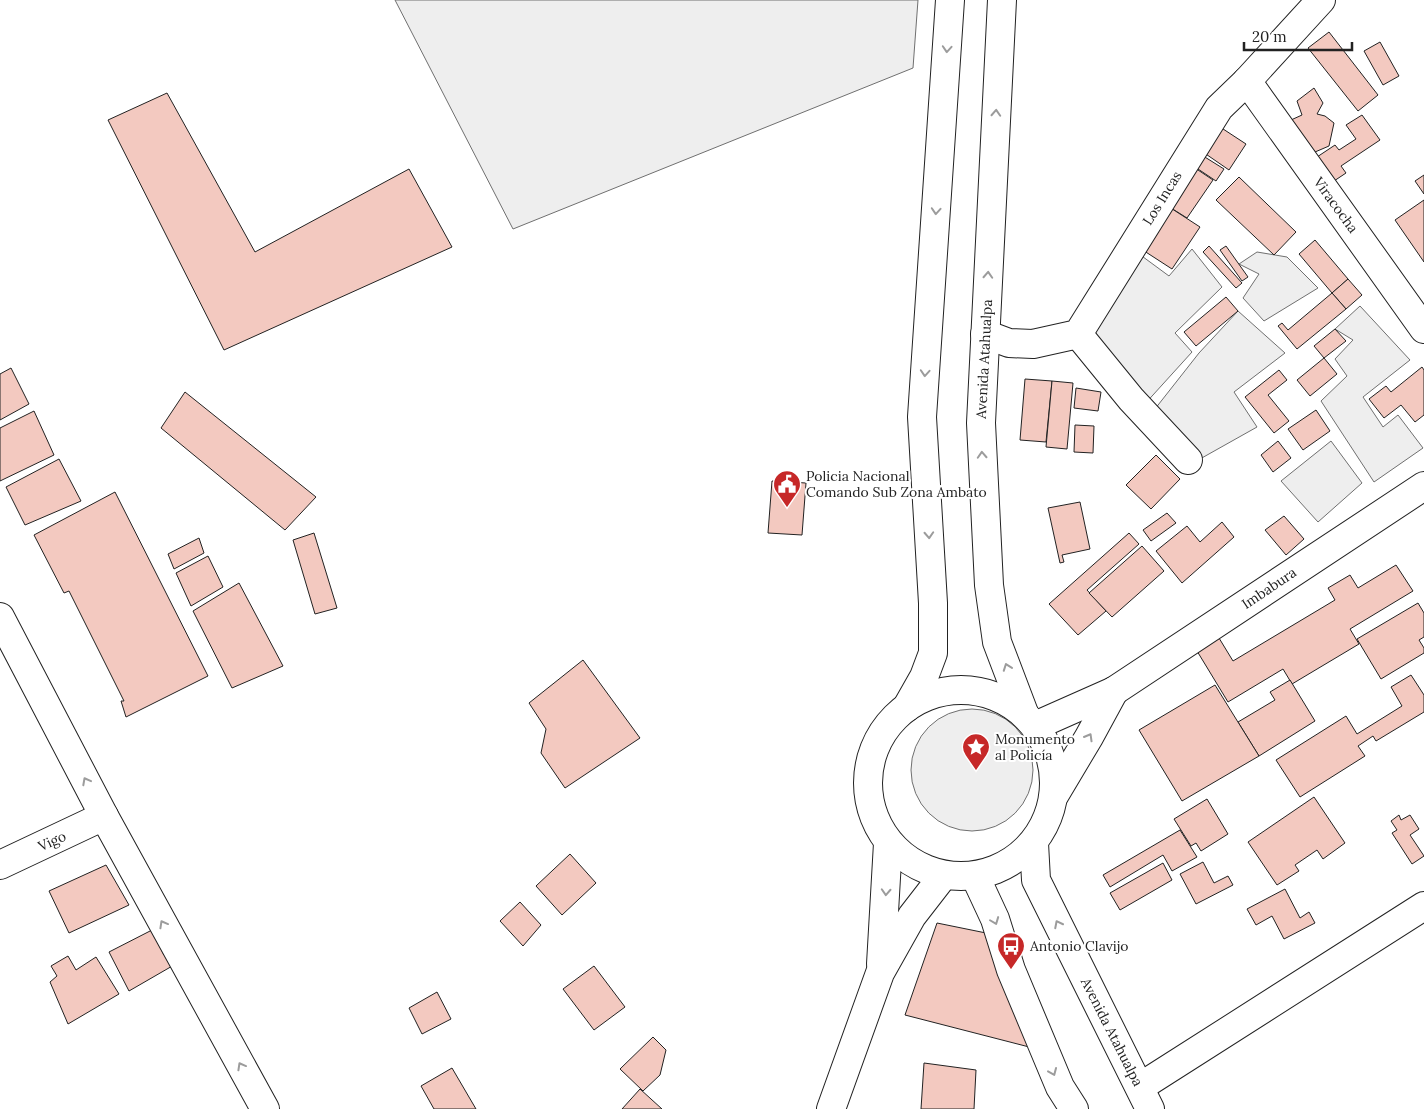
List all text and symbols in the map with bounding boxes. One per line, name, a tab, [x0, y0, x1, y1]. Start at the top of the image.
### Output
scale bar	[1244, 20, 1352, 52]
text: 20 m	[1252, 27, 1287, 46]
one-way arrow	[942, 45, 953, 53]
one-way arrow	[991, 108, 1002, 116]
street label: Los Incas	[1138, 168, 1186, 228]
street label: Viracocha	[1309, 173, 1362, 236]
one-way arrow	[931, 207, 942, 215]
one-way arrow	[982, 271, 993, 279]
street label: Avenida Atahualpa	[972, 299, 996, 420]
one-way arrow	[920, 369, 931, 377]
one-way arrow	[977, 450, 988, 458]
place label: Policia Nacional Comando Sub Zona Ambato	[806, 467, 987, 501]
public building icon: Policia Nacional Comando Sub Zona Ambato	[772, 469, 802, 508]
one-way arrow	[924, 531, 935, 539]
street label: Imbabura	[1238, 563, 1300, 613]
one-way arrow	[1003, 663, 1013, 672]
place label: Monumento al Policía	[995, 730, 1075, 764]
place icon: Monumento al Policía	[961, 732, 991, 771]
one-way arrow	[1083, 733, 1093, 742]
one-way arrow	[82, 777, 92, 786]
street label: Vigo	[34, 827, 69, 856]
one-way arrow	[880, 888, 891, 896]
one-way arrow	[989, 916, 999, 924]
one-way arrow	[159, 920, 169, 929]
one-way arrow	[1054, 921, 1064, 930]
bus stop icon: Antonio Clavijo	[996, 931, 1026, 970]
place label: Antonio Clavijo	[1029, 937, 1129, 955]
street label: Avenida Atahualpa	[1076, 974, 1147, 1089]
one-way arrow	[237, 1063, 247, 1072]
one-way arrow	[1047, 1067, 1058, 1076]

